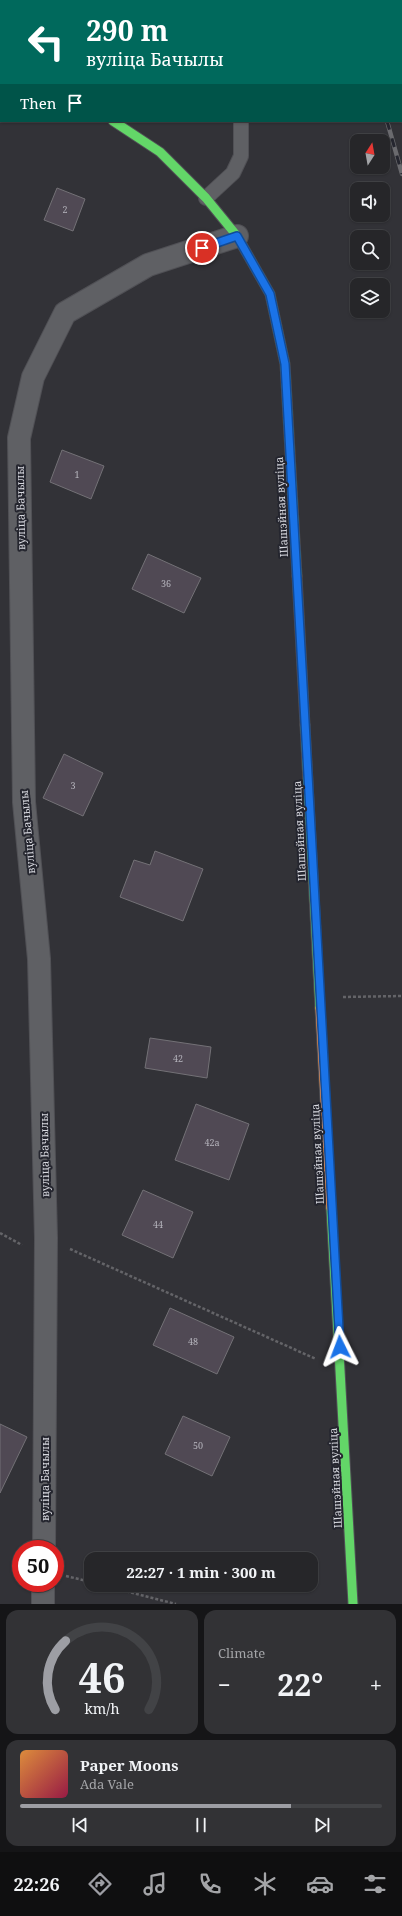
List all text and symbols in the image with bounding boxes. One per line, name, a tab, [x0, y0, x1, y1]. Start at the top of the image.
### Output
text: 290 m	[86, 11, 168, 49]
icon: left	[20, 16, 72, 68]
text: вуліца Бачылы	[86, 47, 224, 71]
icon: arrive	[64, 92, 86, 114]
text: Then	[20, 93, 56, 113]
north arrow	[350, 134, 390, 174]
map controls	[350, 134, 390, 318]
button: sound	[350, 182, 390, 222]
house number: 2	[62, 203, 68, 216]
button: search	[350, 230, 390, 270]
pin	[185, 231, 219, 265]
icon: arrive	[191, 237, 213, 259]
button: layers	[350, 278, 390, 318]
street label: Шашэйная вуліца	[271, 456, 291, 558]
street label: вуліца Бачылы	[12, 466, 28, 550]
house number: 1	[74, 468, 80, 481]
house number: 36	[161, 577, 171, 590]
house number: 3	[70, 779, 76, 792]
street label: Шашэйная вуліца	[289, 780, 309, 882]
street label: вуліца Бачылы	[16, 789, 38, 875]
house number: 42	[173, 1052, 183, 1065]
street label: Шашэйная вуліца	[307, 1103, 327, 1205]
street label: вуліца Бачылы	[36, 1113, 52, 1197]
house number: 42а	[204, 1136, 220, 1149]
house number: 44	[153, 1218, 163, 1231]
position arrow	[319, 1326, 361, 1368]
house number: 48	[188, 1335, 198, 1348]
street label: Шашэйная вуліца	[325, 1427, 345, 1529]
street label: вуліца Бачылы	[37, 1437, 52, 1521]
house number: 50	[193, 1439, 203, 1452]
speed limit sign: 50	[12, 1540, 64, 1592]
text: 22:27 · 1 min · 300 m	[126, 1562, 276, 1582]
text: Climate	[218, 1644, 265, 1662]
text: 46	[78, 1649, 126, 1705]
text: 22°	[277, 1664, 323, 1705]
text: −	[218, 1669, 231, 1699]
text: +	[370, 1669, 382, 1699]
text: km/h	[84, 1699, 120, 1718]
text: Paper Moons	[80, 1755, 179, 1775]
text: Ada Vale	[80, 1775, 134, 1793]
icon: previous	[69, 1814, 91, 1836]
icon: pause	[190, 1814, 212, 1836]
icon: next	[311, 1814, 333, 1836]
icon: directions	[86, 1870, 114, 1898]
icon: music	[141, 1870, 169, 1898]
icon: phone	[196, 1870, 224, 1898]
icon: climate	[251, 1870, 279, 1898]
icon: car	[306, 1870, 334, 1898]
icon: filters	[361, 1870, 389, 1898]
text: 22:26	[13, 1872, 60, 1896]

